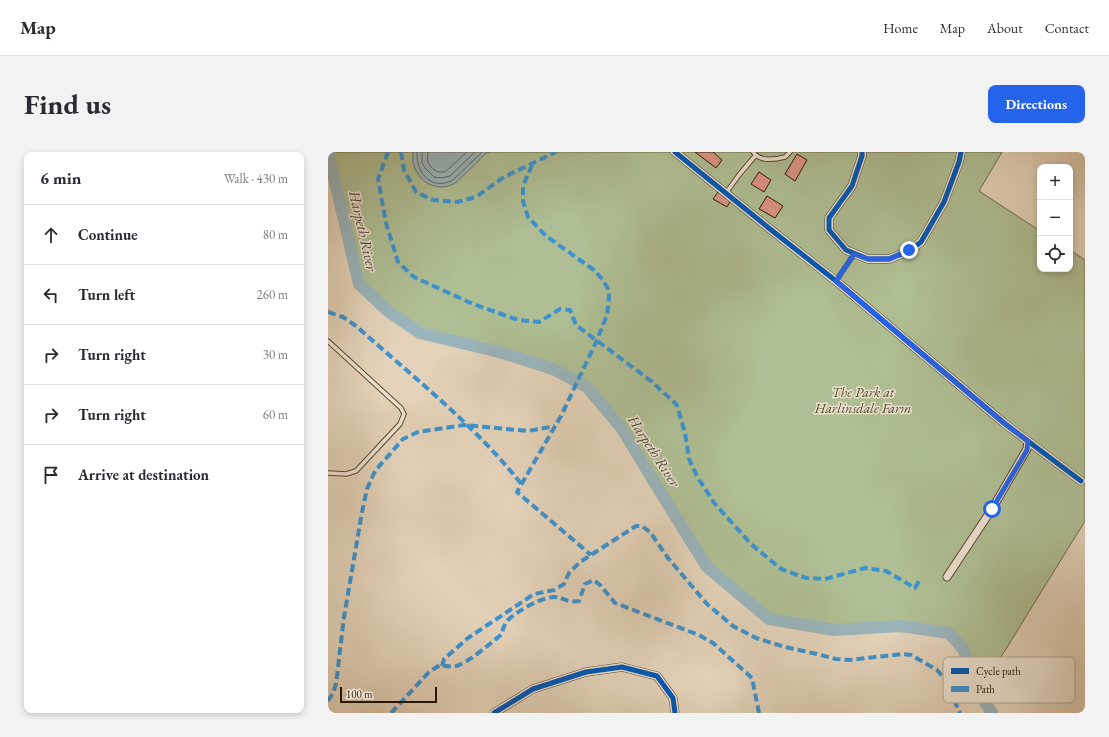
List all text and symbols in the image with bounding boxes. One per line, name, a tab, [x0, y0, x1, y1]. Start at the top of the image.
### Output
text: Map	[20, 15, 56, 40]
text: Home	[883, 19, 918, 37]
text: Map	[940, 19, 965, 37]
text: About	[987, 19, 1023, 37]
text: Contact	[1045, 19, 1089, 37]
button: Directions	[988, 85, 1085, 123]
text: Find us	[24, 86, 111, 122]
map controls	[1037, 164, 1073, 272]
button: +	[1037, 164, 1073, 200]
text: 6 min	[40, 167, 81, 189]
text: Walk · 430 m	[224, 170, 288, 187]
water label: Harpeth River	[345, 188, 382, 274]
button: −	[1037, 200, 1073, 236]
icon: ahead	[40, 224, 62, 246]
text: Continue	[78, 225, 138, 244]
text: 80 m	[263, 226, 288, 243]
button: locate	[1037, 236, 1073, 272]
route end	[900, 241, 918, 259]
icon: left	[40, 284, 62, 306]
text: Turn left	[78, 285, 135, 304]
text: 260 m	[257, 286, 288, 303]
icon: right	[40, 344, 62, 366]
text: Turn right	[78, 345, 146, 364]
text: 30 m	[263, 346, 288, 363]
park label: The Park at Harlinsdale Farm	[814, 383, 911, 417]
icon: right	[40, 404, 62, 426]
text: Turn right	[78, 405, 146, 424]
text: 60 m	[263, 406, 288, 423]
water label: Harpeth River	[624, 410, 685, 491]
icon: arrive	[40, 464, 62, 486]
text: Arrive at destination	[78, 465, 209, 484]
route start	[983, 500, 1001, 518]
legend	[943, 657, 1075, 703]
text: Cycle path	[976, 664, 1021, 678]
text: Path	[976, 682, 995, 696]
scale bar	[340, 685, 437, 704]
text: 100 m	[346, 687, 373, 701]

